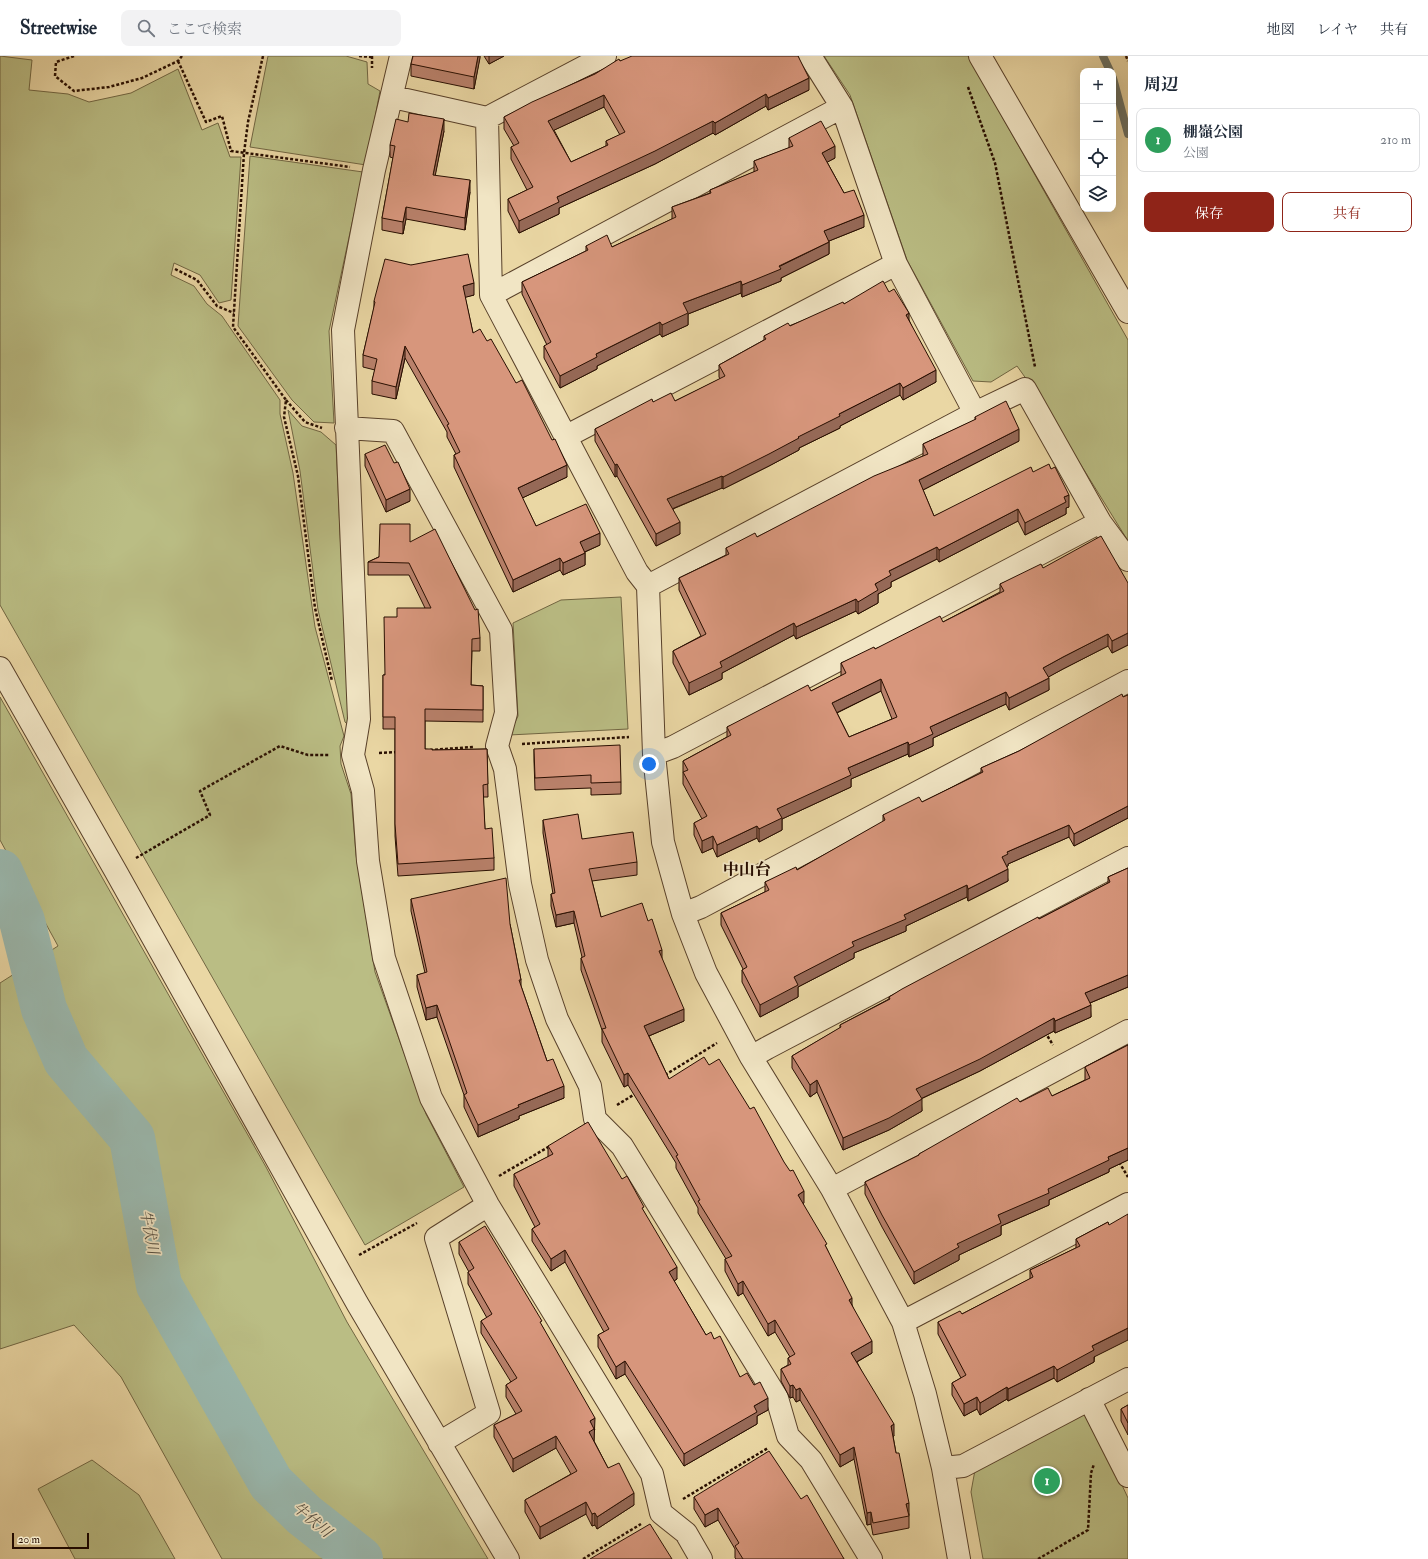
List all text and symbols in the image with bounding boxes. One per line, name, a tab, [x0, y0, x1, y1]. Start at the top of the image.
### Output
search box	[121, 10, 401, 46]
text: Streetwise	[20, 16, 97, 40]
icon: search	[135, 17, 157, 39]
text: ここで検索	[167, 20, 242, 39]
text: 地図	[1267, 21, 1295, 38]
text: レイヤ	[1317, 21, 1358, 38]
text: 共有	[1380, 21, 1408, 38]
map controls	[1080, 68, 1116, 212]
button: +	[1080, 68, 1116, 104]
text: 周辺	[1144, 74, 1178, 95]
button: −	[1080, 104, 1116, 140]
text: 棚嶺公園	[1183, 123, 1243, 142]
text: 1	[1156, 132, 1160, 148]
text: 210 m	[1380, 132, 1411, 148]
button: locate	[1080, 140, 1116, 176]
text: 公園	[1183, 145, 1209, 161]
button: layers	[1080, 176, 1116, 212]
button: 保存	[1144, 192, 1274, 232]
button: 共有	[1282, 192, 1412, 232]
your location	[639, 754, 659, 774]
district label: 中山台	[723, 860, 771, 880]
water label: 牛伏川	[135, 1208, 163, 1258]
pin: 1	[1034, 1466, 1060, 1496]
water label: 牛伏川	[289, 1498, 337, 1543]
scale bar	[12, 1531, 89, 1550]
text: 20 m	[18, 1533, 40, 1546]

